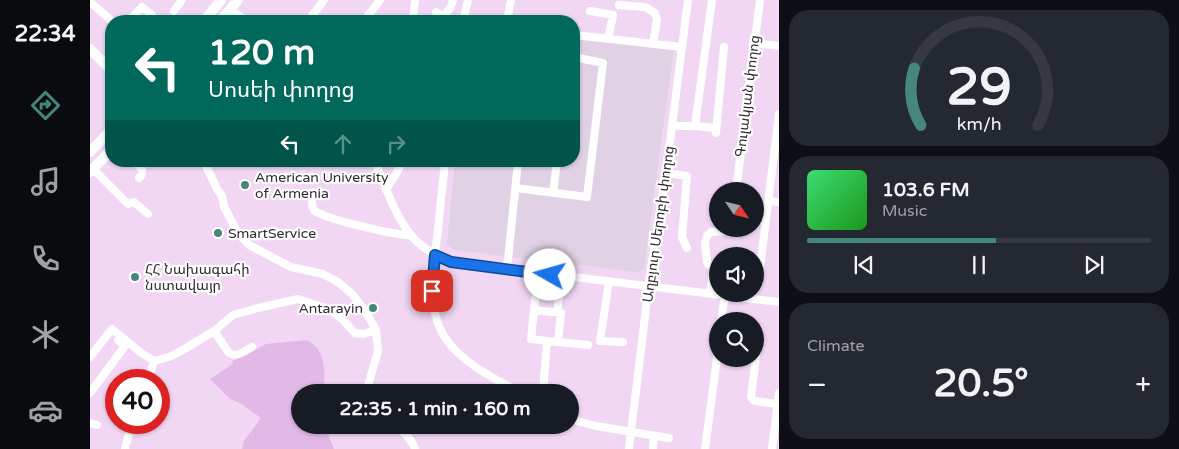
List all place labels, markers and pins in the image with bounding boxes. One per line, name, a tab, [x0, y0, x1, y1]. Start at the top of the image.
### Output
place label: American University of Armenia	[255, 169, 389, 202]
marker: American University of Armenia	[239, 179, 251, 191]
place label: SmartService	[228, 225, 316, 242]
marker: SmartService	[212, 227, 224, 239]
place label: ՀՀ Նախագահի նստավայր	[145, 261, 250, 294]
pin	[411, 270, 453, 312]
marker: ՀՀ Նախագահի նստավայր	[129, 271, 141, 283]
place label: Antarayin	[298, 300, 363, 317]
marker: Antarayin	[367, 302, 379, 314]

